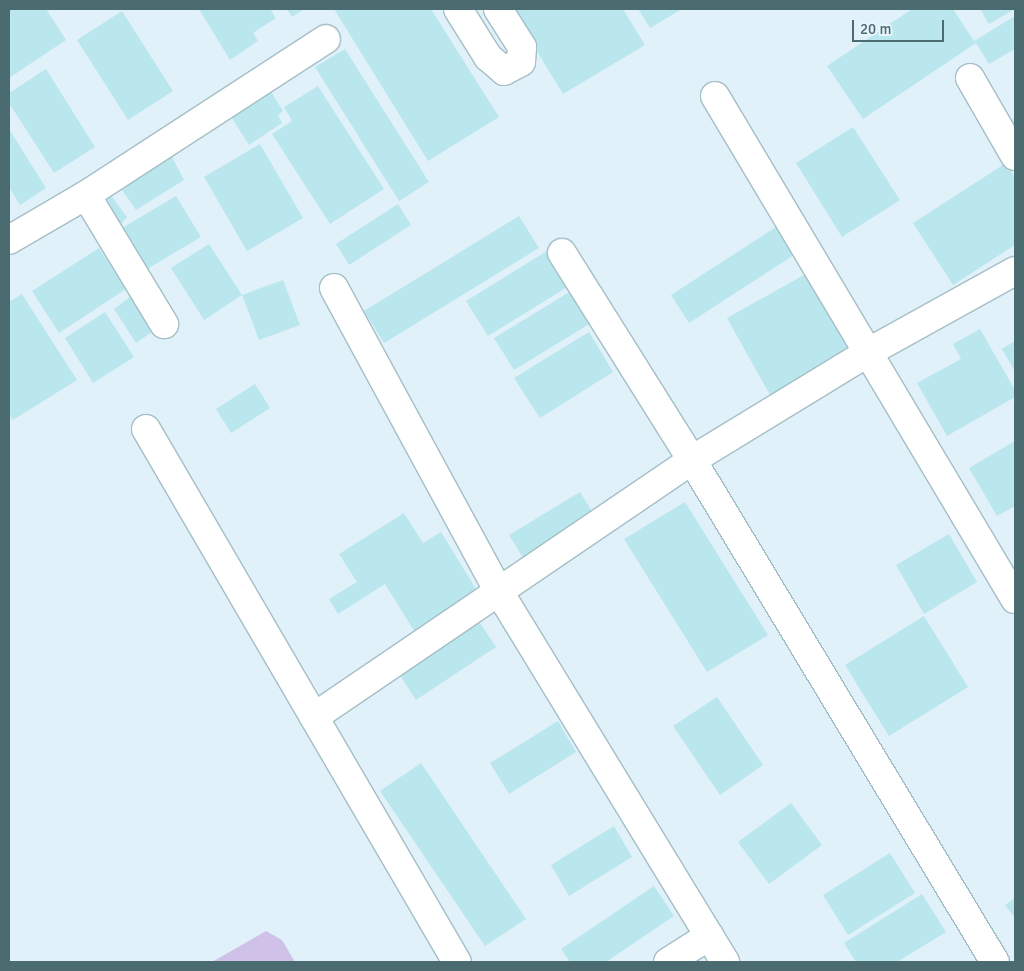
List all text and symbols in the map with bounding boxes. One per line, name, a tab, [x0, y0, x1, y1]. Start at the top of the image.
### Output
scale bar	[854, 10, 946, 42]
text: 20 m	[860, 20, 891, 38]

